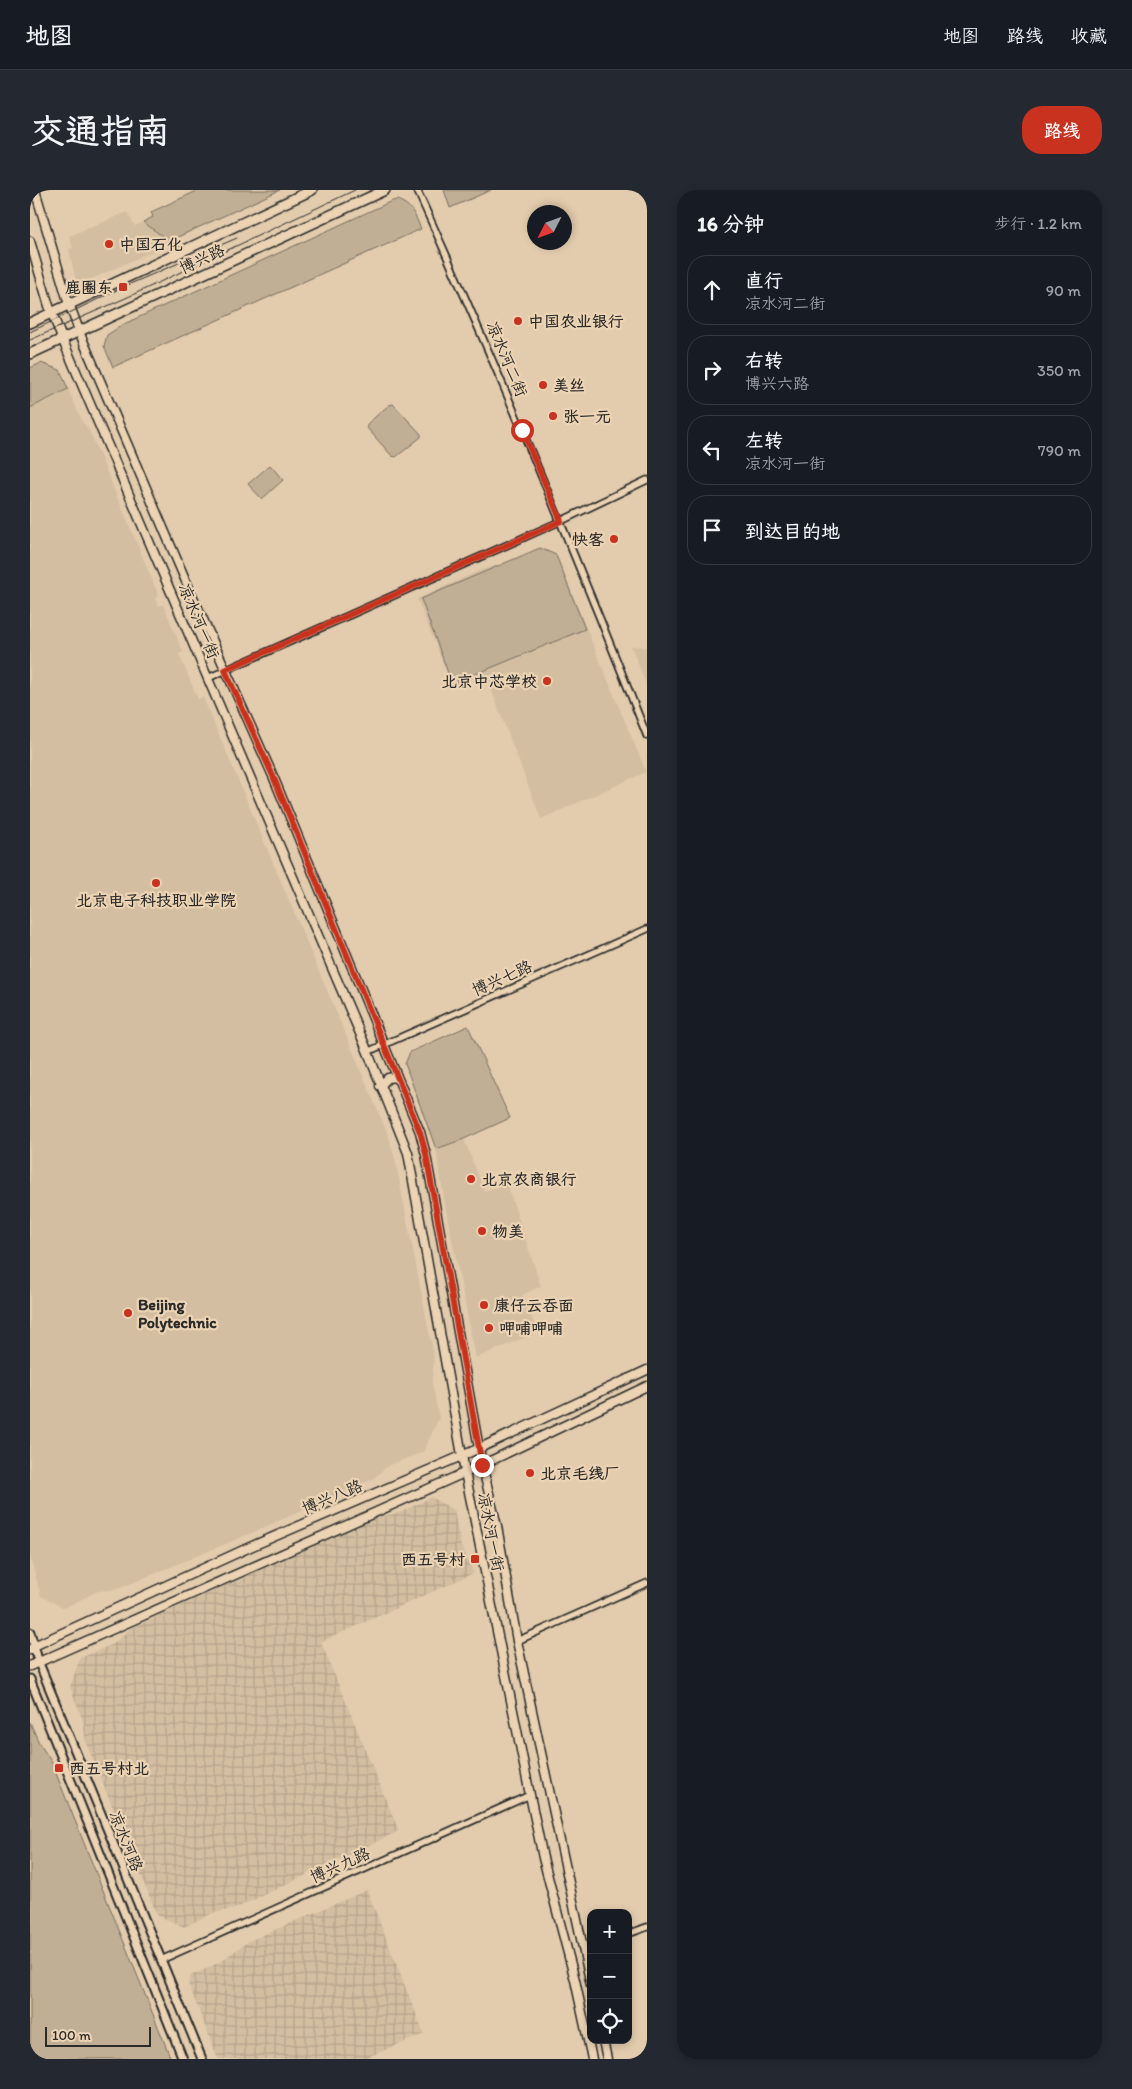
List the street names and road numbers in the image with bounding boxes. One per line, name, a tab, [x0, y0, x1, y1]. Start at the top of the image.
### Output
street label: 博兴路	[176, 240, 228, 278]
street label: 凉水河二街	[483, 318, 531, 400]
street label: 凉水河一街	[175, 580, 223, 662]
street label: 博兴七路	[469, 956, 535, 1000]
street label: 博兴八路	[299, 1476, 365, 1518]
street label: 凉水河一街	[474, 1491, 508, 1573]
street label: 凉水河路	[105, 1808, 147, 1874]
street label: 博兴九路	[307, 1843, 373, 1887]

